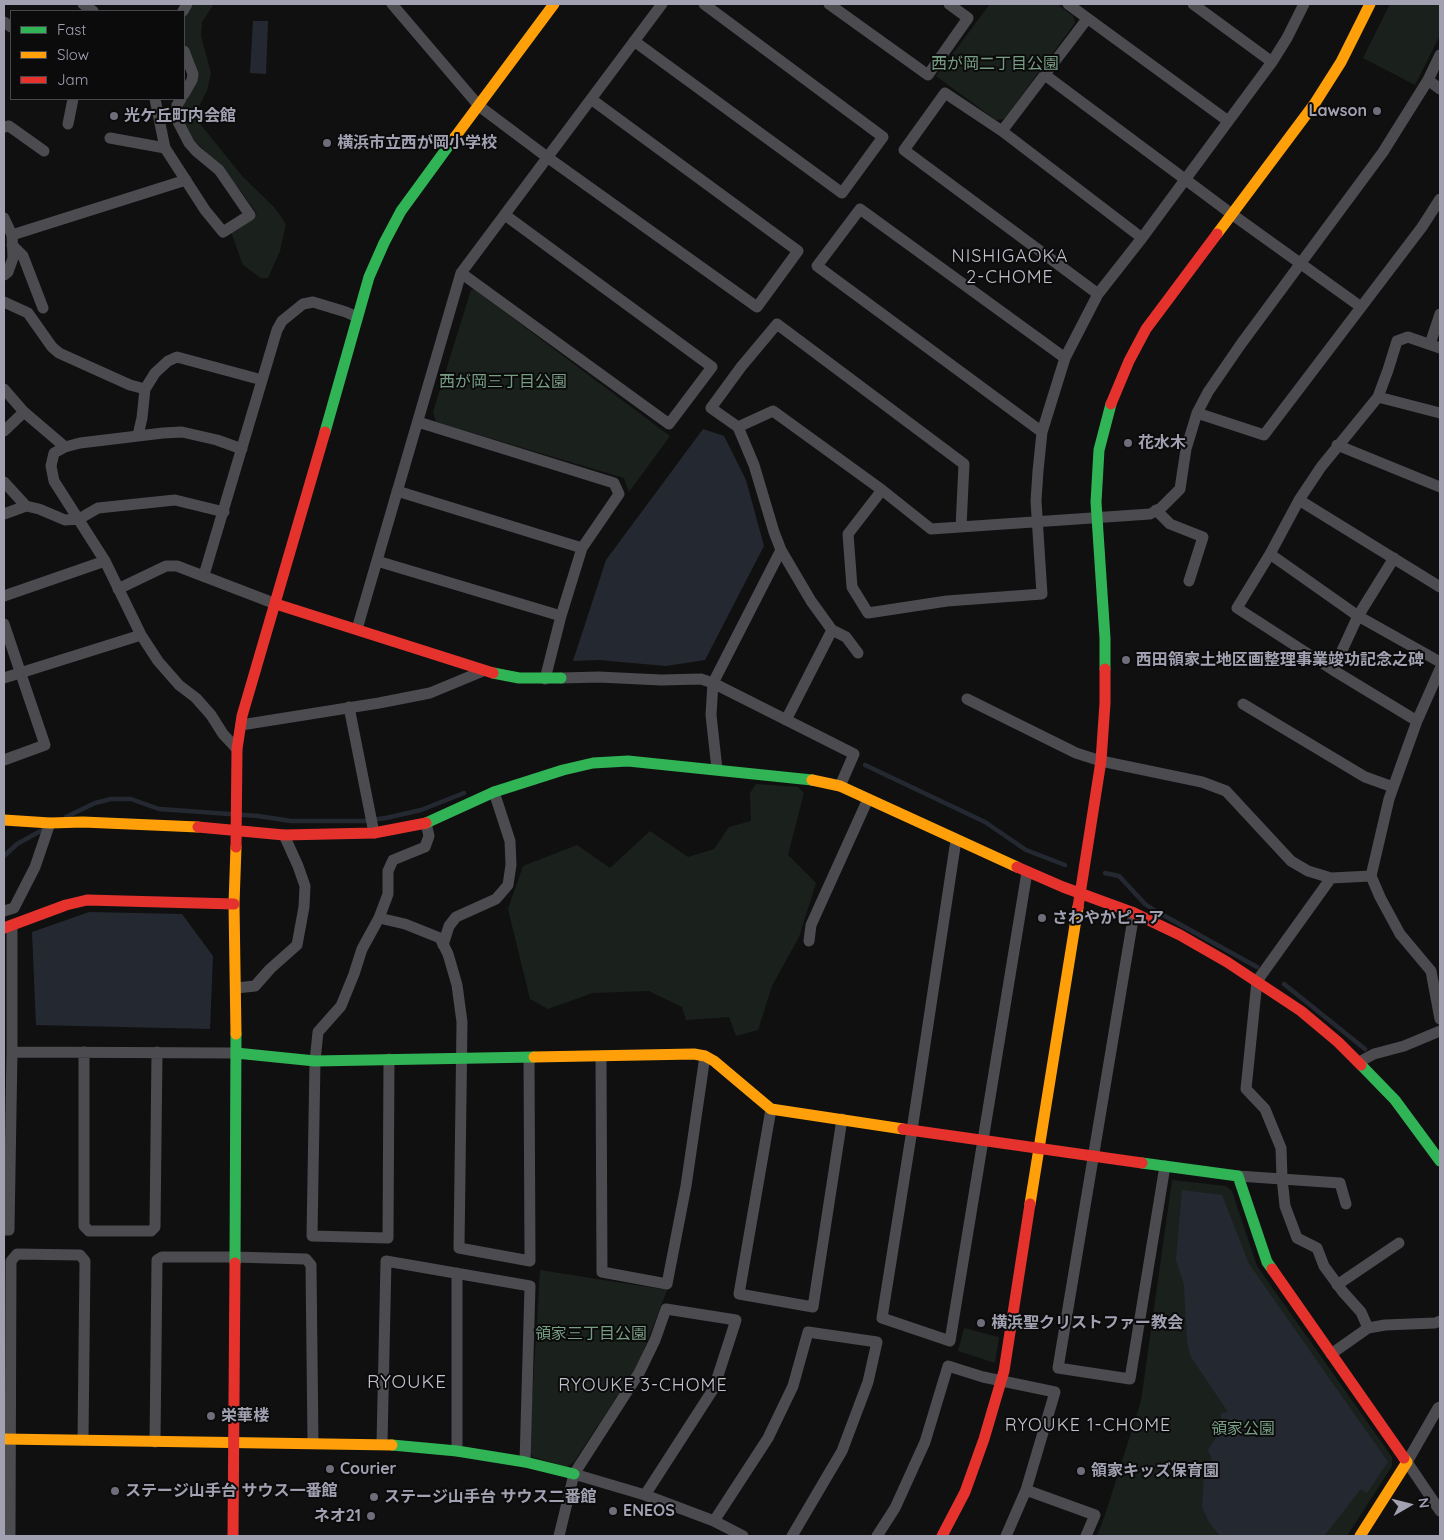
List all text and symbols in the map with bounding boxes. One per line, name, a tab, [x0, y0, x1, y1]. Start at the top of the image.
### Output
legend	[10, 10, 185, 100]
text: Fast	[57, 20, 86, 39]
text: Slow	[57, 45, 89, 64]
park label: 西が岡二丁目公園	[931, 54, 1059, 74]
text: Jam	[57, 70, 88, 89]
place label: Lawson	[1309, 101, 1367, 121]
marker: Lawson	[1371, 105, 1383, 117]
place label: 光ケ丘町内会館	[124, 106, 236, 126]
marker: 光ケ丘町内会館	[108, 110, 120, 122]
place label: 横浜市立西が岡小学校	[337, 133, 497, 153]
marker: 横浜市立西が岡小学校	[321, 137, 333, 149]
district label: NISHIGAOKA 2-CHOME	[950, 246, 1070, 288]
park label: 西が岡三丁目公園	[439, 372, 567, 392]
place label: 花水木	[1138, 433, 1186, 453]
marker: 花水木	[1122, 437, 1134, 449]
place label: 西田領家土地区画整理事業竣功記念之碑	[1136, 650, 1424, 670]
marker: 西田領家土地区画整理事業竣功記念之碑	[1120, 654, 1132, 666]
place label: さわやかピュア	[1052, 908, 1164, 928]
marker: さわやかピュア	[1036, 912, 1048, 924]
place label: 横浜聖クリストファー教会	[991, 1313, 1183, 1333]
marker: 横浜聖クリストファー教会	[975, 1317, 987, 1329]
park label: 領家三丁目公園	[535, 1324, 647, 1344]
district label: RYOUKE	[366, 1371, 448, 1393]
district label: RYOUKE 3-CHOME	[557, 1375, 729, 1397]
place label: 栄華楼	[221, 1406, 269, 1426]
marker: 栄華楼	[205, 1410, 217, 1422]
district label: RYOUKE 1-CHOME	[1003, 1415, 1173, 1437]
park label: 領家公園	[1211, 1419, 1275, 1439]
place label: Courier	[340, 1459, 397, 1479]
place label: 領家キッズ保育園	[1091, 1461, 1219, 1481]
marker: Courier	[324, 1463, 336, 1475]
marker: 領家キッズ保育園	[1075, 1465, 1087, 1477]
north arrow	[1384, 1480, 1434, 1530]
place label: ステージ山手台 サウス一番館	[125, 1481, 337, 1501]
marker: ステージ山手台 サウス一番館	[109, 1485, 121, 1497]
place label: ステージ山手台 サウス二番館	[384, 1487, 596, 1507]
marker: ステージ山手台 サウス二番館	[368, 1491, 380, 1503]
text: N	[1414, 1497, 1433, 1509]
place label: ENEOS	[623, 1501, 675, 1521]
marker: ENEOS	[607, 1505, 619, 1517]
place label: ネオ21	[314, 1506, 361, 1526]
marker: ネオ21	[365, 1510, 377, 1522]

